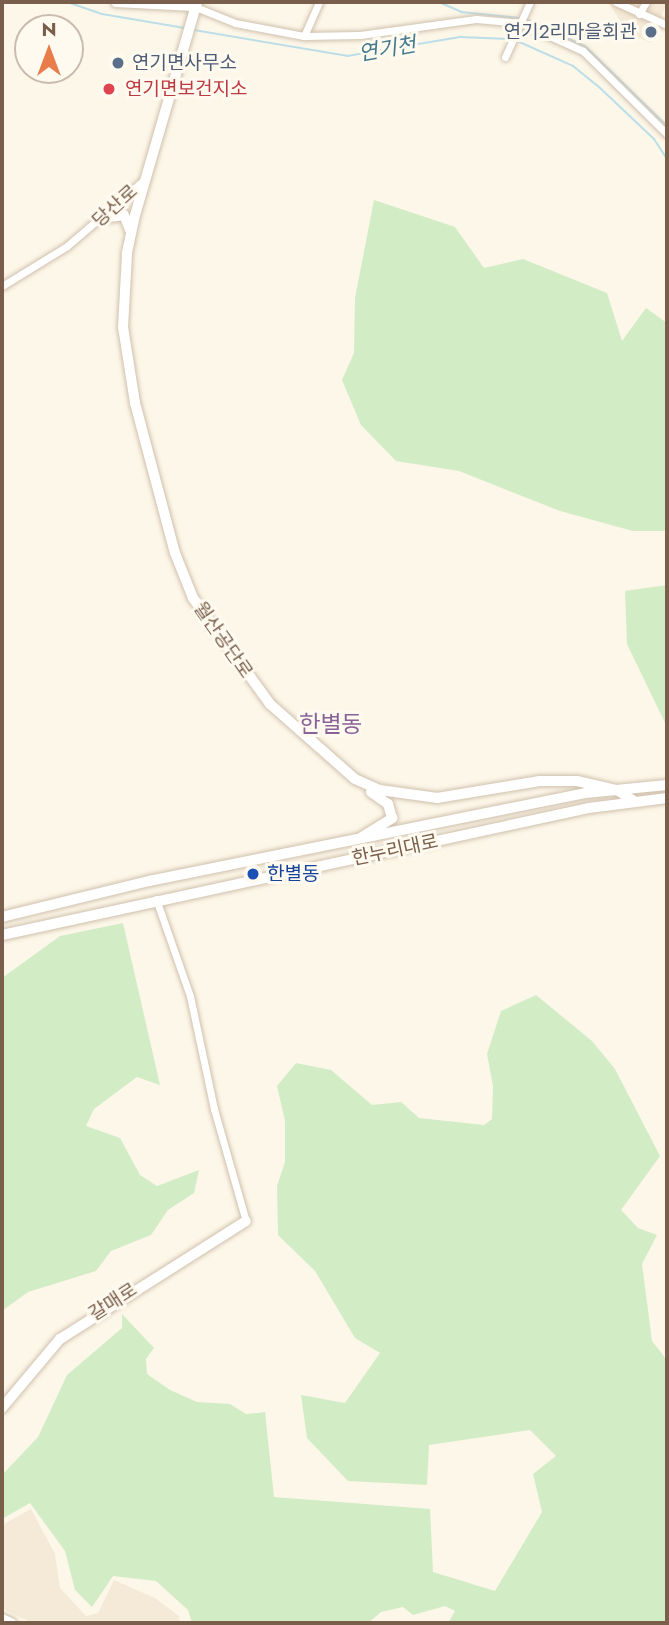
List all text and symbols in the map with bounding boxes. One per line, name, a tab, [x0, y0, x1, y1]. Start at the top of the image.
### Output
north arrow	[14, 14, 84, 84]
text: N	[41, 16, 57, 43]
place label: 연기2리마을회관	[504, 21, 637, 43]
marker: 연기2리마을회관	[643, 24, 659, 40]
water label: 연기천	[356, 32, 418, 66]
place label: 연기면사무소	[132, 52, 237, 74]
marker: 연기면사무소	[110, 55, 126, 71]
place label: 연기면보건지소	[125, 78, 247, 100]
marker: 연기면보건지소	[99, 79, 119, 99]
street label: 당산로	[88, 180, 142, 232]
street label: 월산공단로	[189, 598, 257, 682]
district label: 한별동	[299, 710, 363, 738]
street label: 한누리대로	[350, 830, 440, 870]
place label: 한별동	[267, 863, 319, 885]
marker: 한별동	[245, 866, 261, 882]
street label: 갈매로	[85, 1278, 141, 1326]

